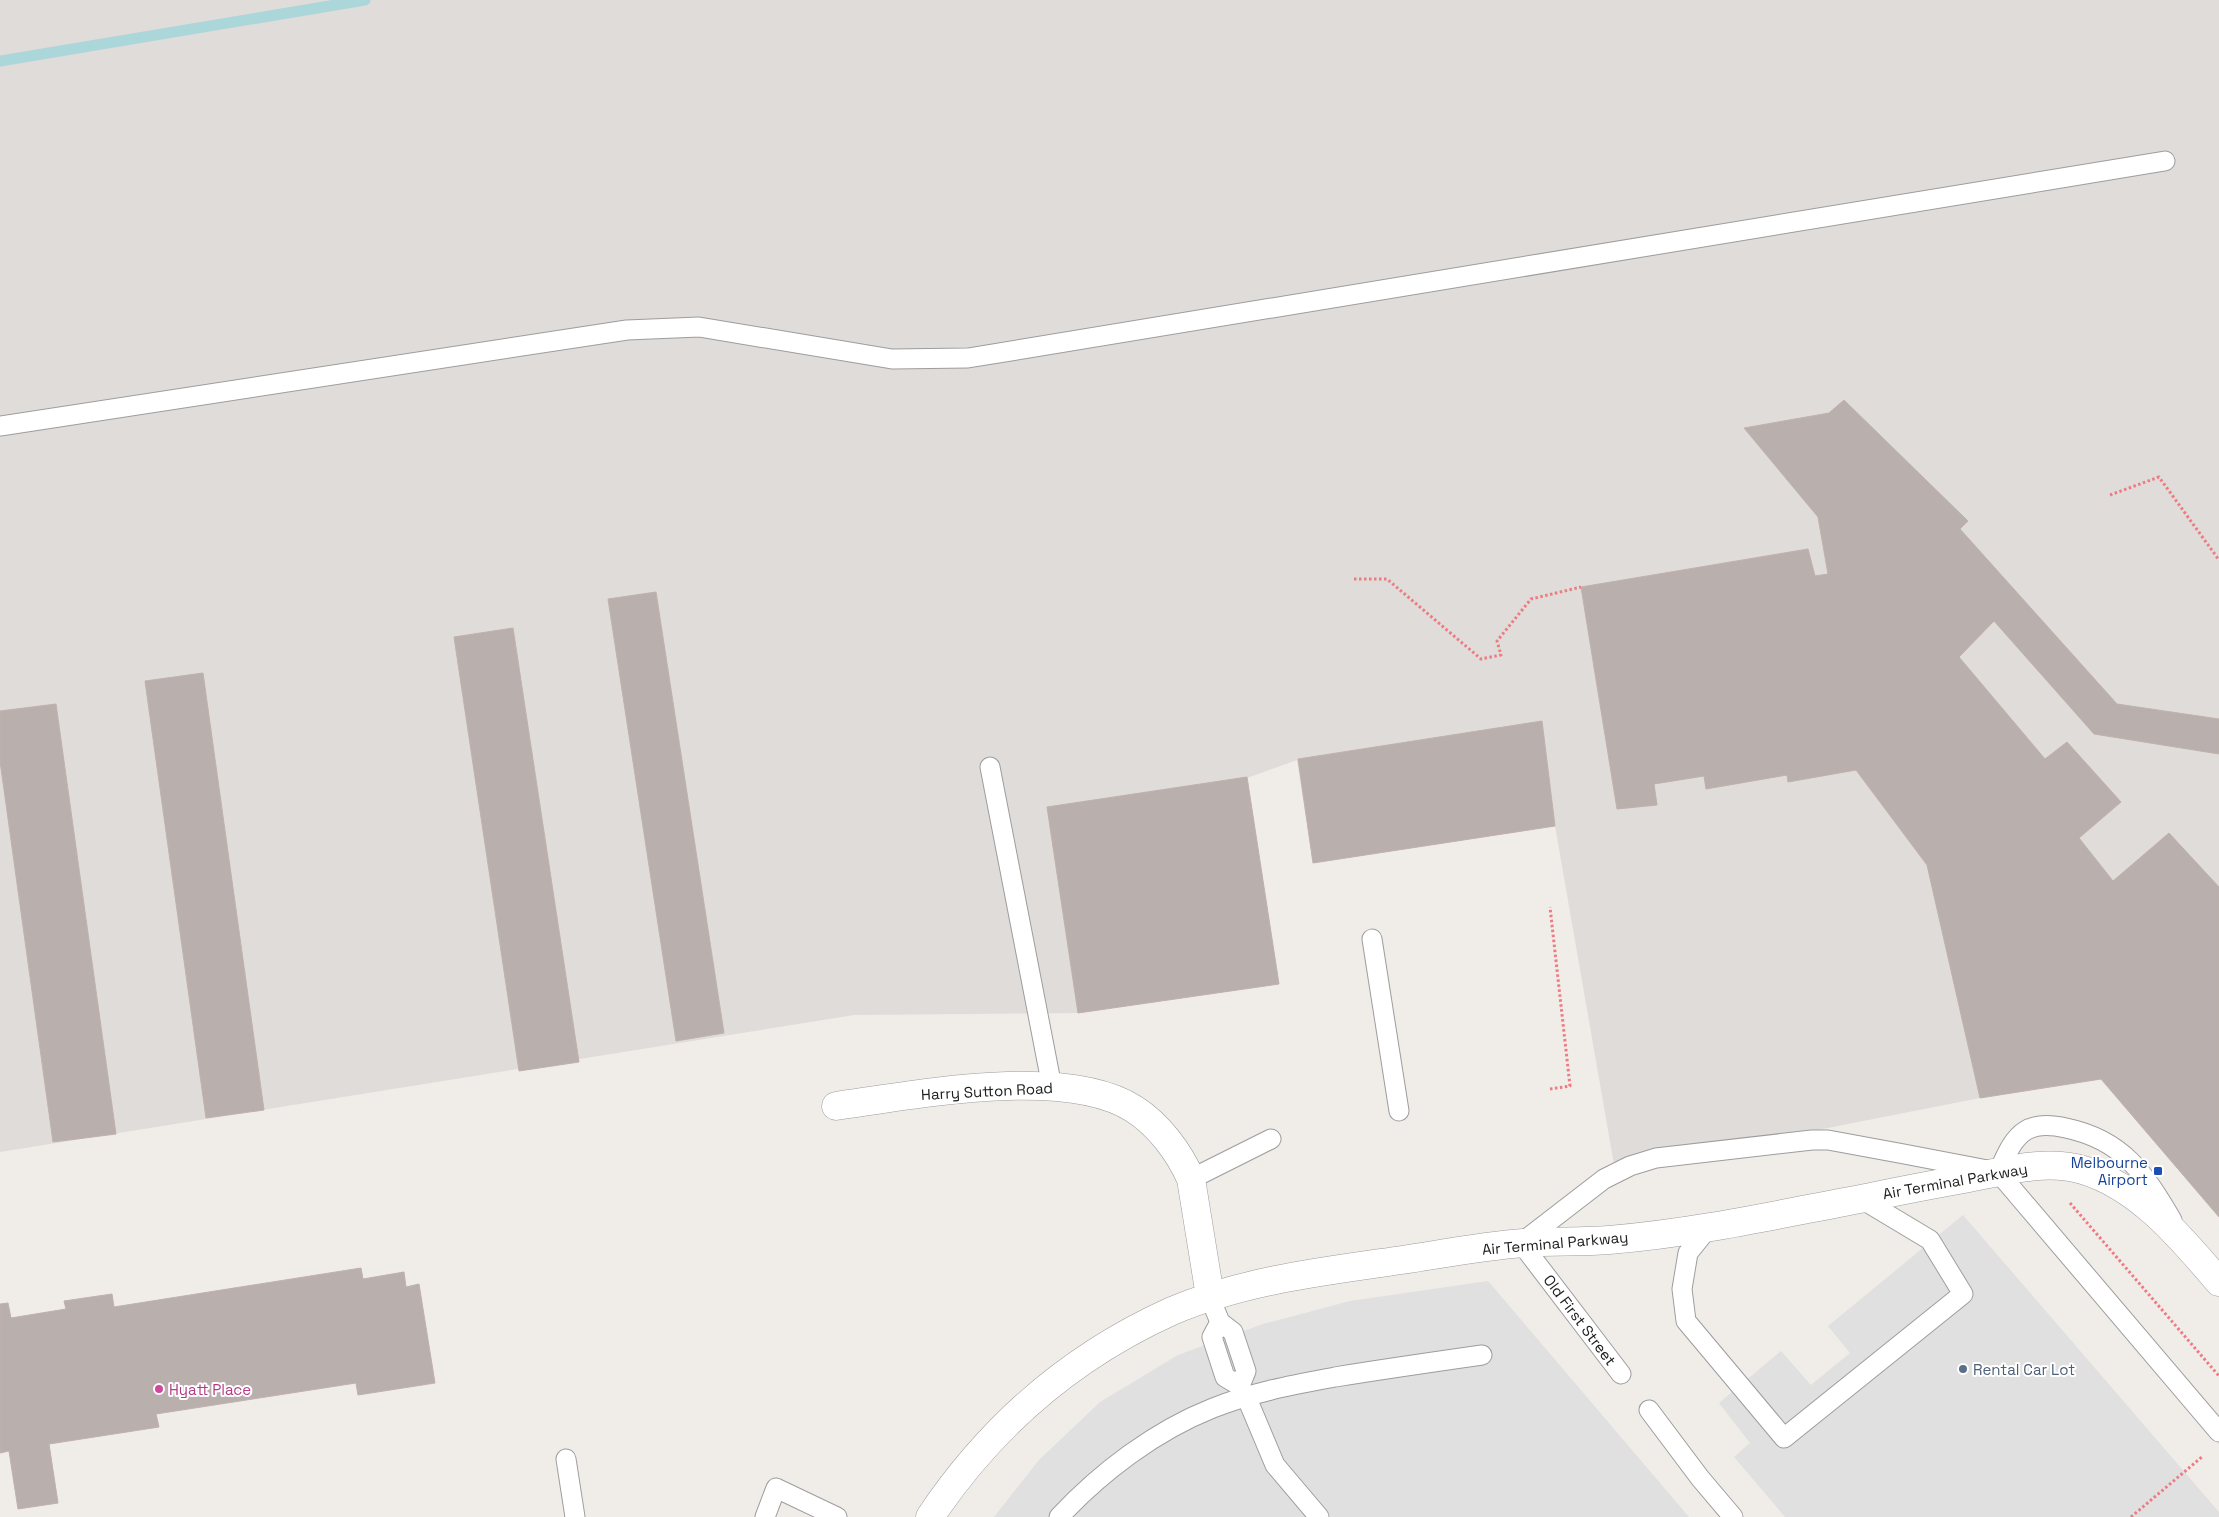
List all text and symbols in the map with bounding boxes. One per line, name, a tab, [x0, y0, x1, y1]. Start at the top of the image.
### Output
street label: Harry Sutton Road	[921, 1078, 1053, 1104]
place label: Melbourne Airport	[2071, 1153, 2148, 1189]
street label: Air Terminal Parkway	[1881, 1159, 2029, 1203]
marker: Melbourne Airport	[2152, 1165, 2164, 1177]
street label: Air Terminal Parkway	[1481, 1227, 1629, 1259]
street label: Old First Street	[1540, 1271, 1620, 1369]
place label: Rental Car Lot	[1973, 1360, 2075, 1379]
marker: Rental Car Lot	[1957, 1363, 1969, 1375]
place label: Hyatt Place	[169, 1380, 251, 1399]
marker: Hyatt Place	[153, 1383, 165, 1395]

